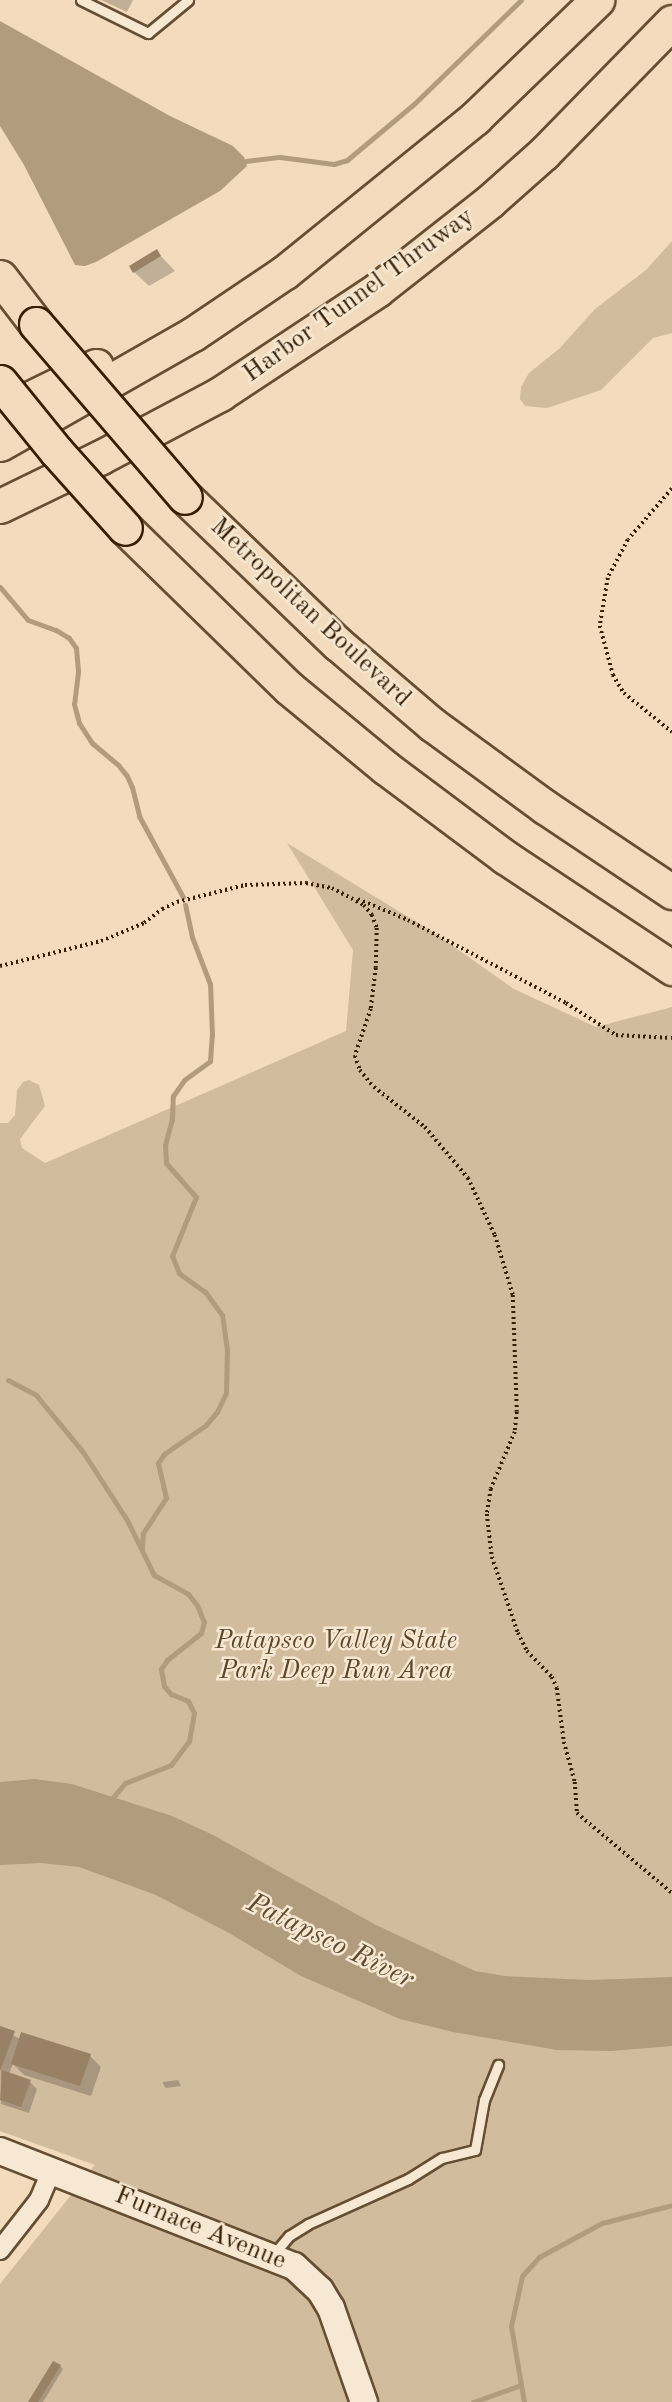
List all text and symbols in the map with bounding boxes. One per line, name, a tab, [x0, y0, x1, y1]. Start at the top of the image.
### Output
street label: Harbor Tunnel Thruway	[237, 202, 481, 390]
street label: Metropolitan Boulevard	[203, 512, 417, 714]
park label: Patapsco Valley State Park Deep Run Area	[215, 1626, 457, 1688]
water label: Patapsco River	[241, 1887, 419, 1997]
street label: Furnace Avenue	[110, 2180, 290, 2278]

